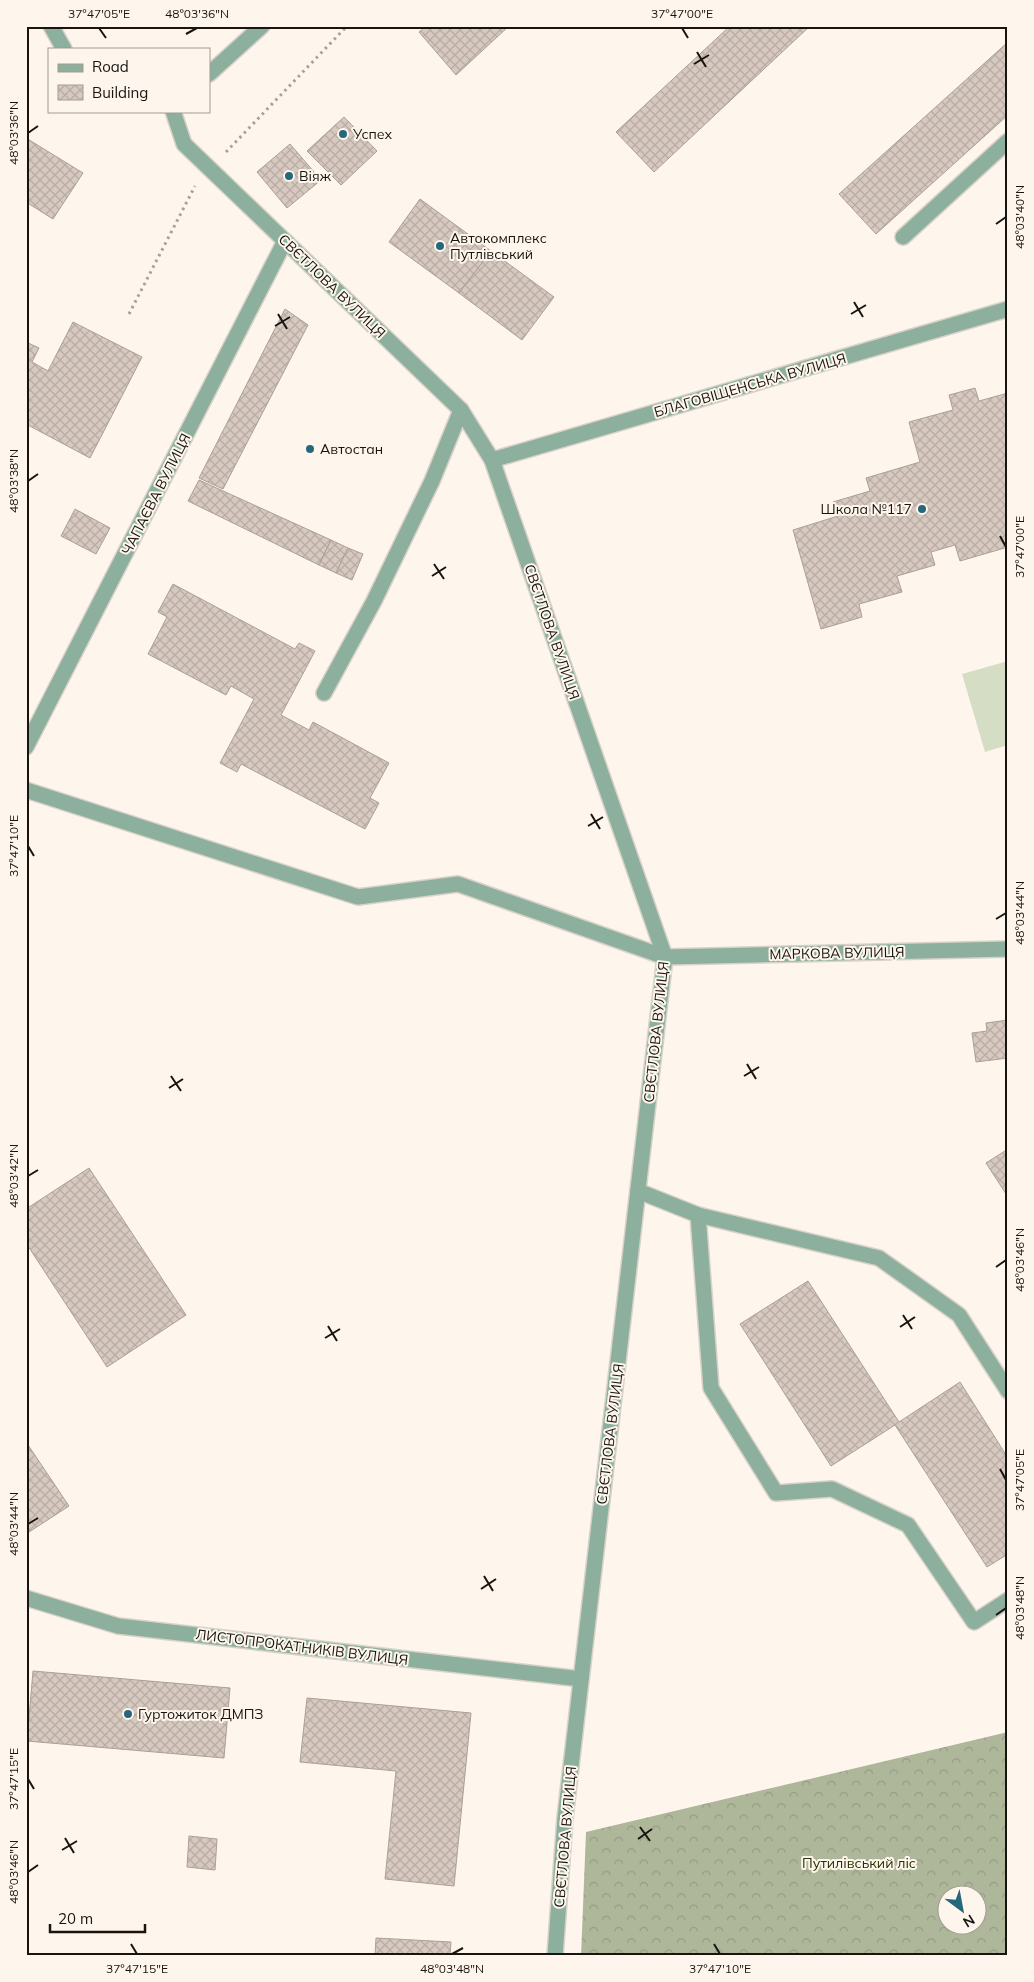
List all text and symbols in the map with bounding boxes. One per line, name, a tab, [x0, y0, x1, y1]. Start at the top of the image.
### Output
text: 37°47'05"E	[68, 6, 130, 21]
text: 48°03'36"N	[165, 6, 229, 21]
text: 37°47'00"E	[651, 6, 713, 21]
legend	[48, 48, 210, 112]
text: Road	[92, 57, 129, 76]
text: Building	[92, 83, 148, 102]
text: 48°03'36"N	[6, 101, 21, 165]
place label: Успех	[352, 125, 392, 143]
marker: Успех	[337, 128, 349, 140]
place label: Віяж	[299, 167, 332, 185]
marker: Віяж	[283, 170, 295, 182]
text: 48°03'40"N	[1012, 185, 1027, 249]
place label: Автокомплекс Путлівський	[450, 229, 547, 263]
street label: СВЄТЛОВА ВУЛИЦЯ	[275, 230, 389, 342]
marker: Автокомплекс Путлівський	[434, 240, 446, 252]
street label: БЛАГОВІЩЕНСЬКА ВУЛИЦЯ	[652, 349, 848, 421]
street label: ЧАПАЄВА ВУЛИЦЯ	[118, 430, 194, 558]
place label: Автостан	[320, 440, 383, 458]
marker: Автостан	[304, 443, 316, 455]
text: 48°03'38"N	[6, 449, 21, 513]
place label: Школа №117	[821, 500, 912, 518]
marker: Школа №117	[916, 503, 928, 515]
text: 37°47'00"E	[1012, 516, 1027, 578]
street label: СВЄТЛОВА ВУЛИЦЯ	[520, 562, 584, 702]
text: 37°47'10"E	[6, 815, 21, 877]
text: 48°03'44"N	[1012, 881, 1027, 945]
street label: МАРКОВА ВУЛИЦЯ	[769, 943, 905, 963]
street label: СВЄТЛОВА ВУЛИЦЯ	[640, 960, 672, 1104]
text: 48°03'42"N	[6, 1144, 21, 1208]
text: 48°03'46"N	[1012, 1228, 1027, 1292]
street label: СВЄТЛОВА ВУЛИЦЯ	[592, 1362, 628, 1506]
text: 37°47'05"E	[1012, 1449, 1027, 1511]
text: 48°03'44"N	[6, 1492, 21, 1556]
text: 48°03'48"N	[1012, 1576, 1027, 1640]
street label: ЛИСТОПРОКАТНИКІВ ВУЛИЦЯ	[195, 1625, 409, 1669]
place label: Гуртожиток ДМПЗ	[138, 1705, 264, 1723]
marker: Гуртожиток ДМПЗ	[122, 1708, 134, 1720]
text: 37°47'15"E	[6, 1748, 21, 1810]
street label: СВЄТЛОВА ВУЛИЦЯ	[550, 1766, 580, 1908]
text: 48°03'46"N	[6, 1840, 21, 1904]
park label: Путилівський ліс	[802, 1854, 916, 1872]
north arrow	[936, 1884, 986, 1934]
scale bar	[50, 1902, 145, 1934]
text: 20 m	[58, 1909, 93, 1928]
text: N	[960, 1911, 978, 1931]
text: 37°47'15"E	[106, 1961, 168, 1976]
text: 48°03'48"N	[420, 1961, 484, 1976]
text: 37°47'10"E	[689, 1961, 751, 1976]

